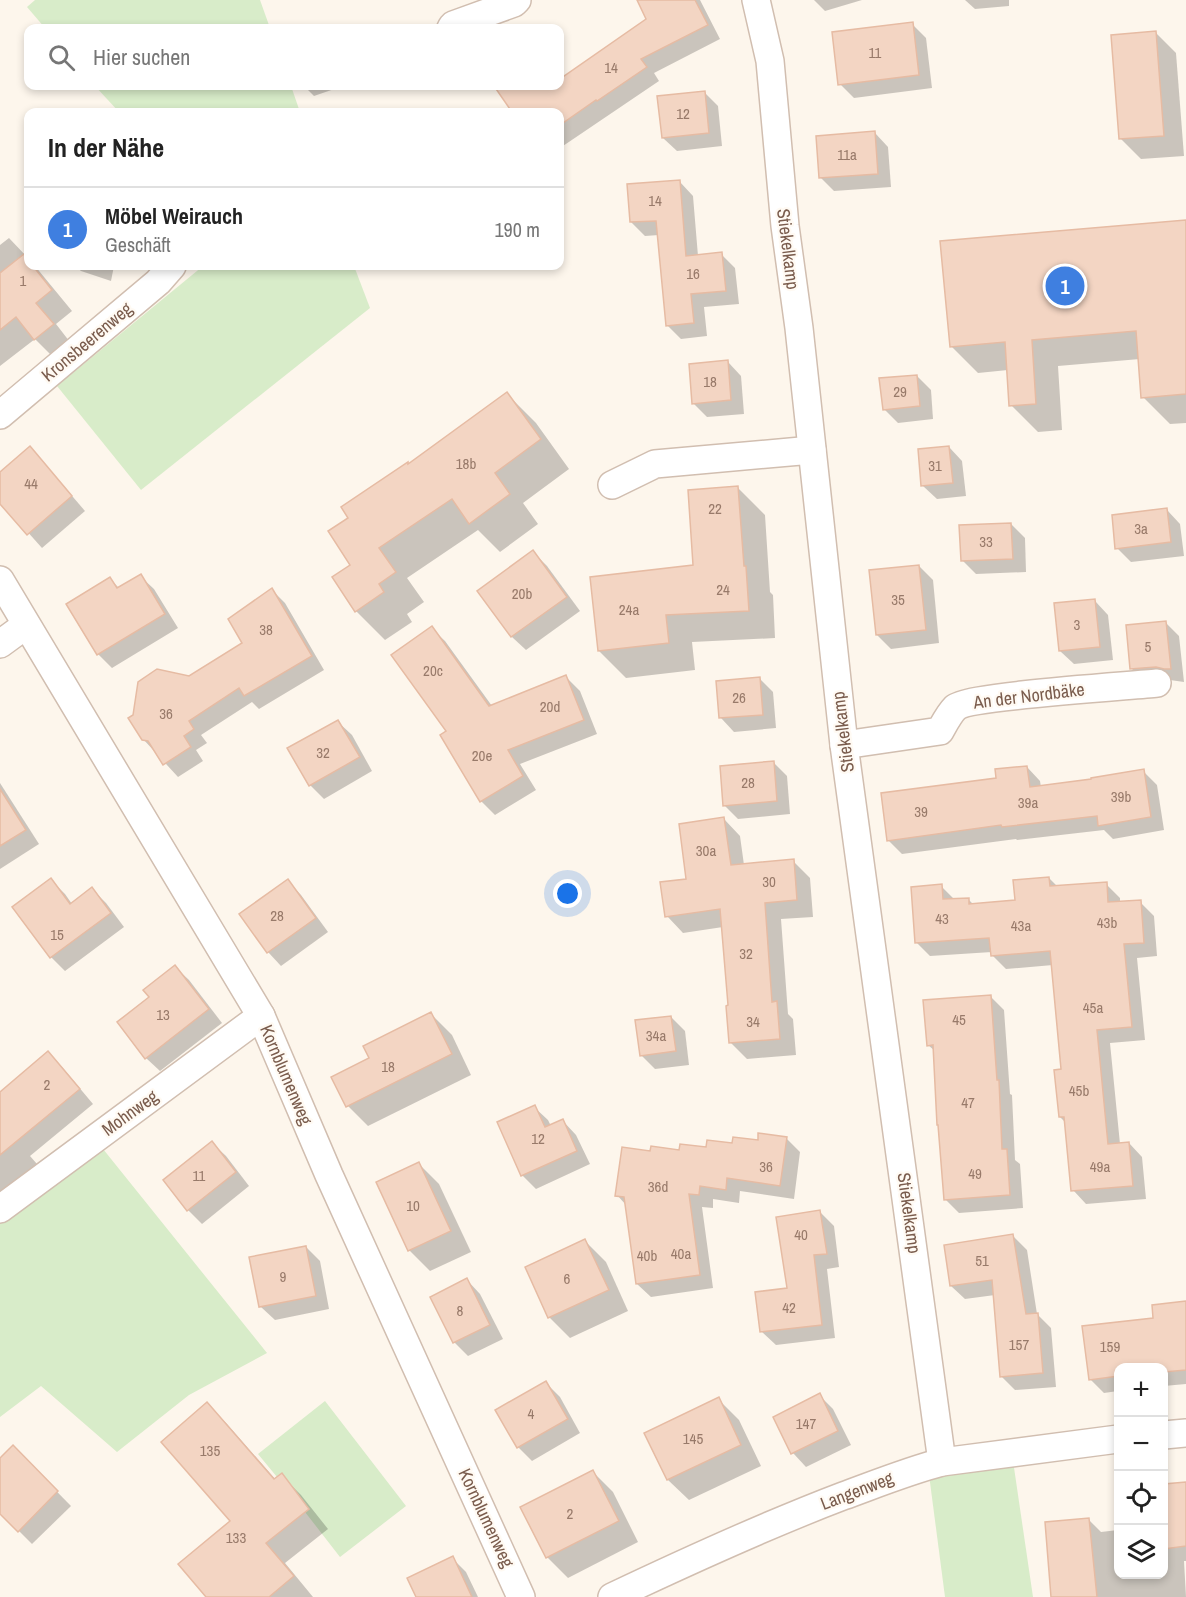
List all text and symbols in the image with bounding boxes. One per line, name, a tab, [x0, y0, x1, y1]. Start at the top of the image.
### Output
search box	[24, 24, 564, 90]
icon: search	[45, 41, 78, 74]
text: Hier suchen	[93, 42, 190, 72]
house number: 11	[869, 42, 882, 63]
house number: 14	[604, 57, 618, 78]
house number: 12	[676, 103, 690, 124]
text: In der Nähe	[48, 130, 164, 165]
house number: 11a	[837, 144, 857, 165]
house number: 14	[648, 190, 662, 211]
text: Möbel Weirauch	[105, 201, 243, 231]
street label: Stiekelkamp	[771, 207, 806, 291]
text: 1	[63, 216, 72, 243]
text: 190 m	[494, 216, 540, 243]
text: Geschäft	[105, 231, 171, 258]
house number: 16	[686, 263, 700, 284]
pin: 1	[1046, 264, 1084, 308]
house number: 1	[20, 270, 27, 291]
street label: Kronsbeerenweg	[36, 296, 138, 387]
house number: 18	[703, 371, 717, 392]
house number: 29	[893, 381, 907, 402]
house number: 18b	[456, 453, 476, 474]
house number: 31	[928, 455, 942, 476]
house number: 44	[24, 473, 38, 494]
house number: 22	[708, 498, 722, 519]
house number: 3a	[1134, 518, 1148, 539]
house number: 33	[979, 531, 993, 552]
house number: 24	[716, 579, 730, 600]
house number: 20b	[512, 583, 532, 604]
house number: 35	[891, 589, 905, 610]
house number: 24a	[619, 599, 639, 620]
house number: 3	[1074, 614, 1081, 635]
house number: 38	[259, 619, 273, 640]
house number: 5	[1145, 636, 1152, 657]
house number: 20c	[423, 660, 443, 681]
street label: An der Nordbäke	[971, 676, 1086, 715]
house number: 26	[732, 687, 746, 708]
street label: Stiekelkamp	[825, 690, 860, 774]
house number: 20d	[540, 696, 560, 717]
house number: 36	[159, 703, 173, 724]
house number: 32	[316, 742, 330, 763]
house number: 20e	[472, 745, 492, 766]
house number: 28	[741, 772, 755, 793]
house number: 39b	[1111, 786, 1131, 807]
house number: 39a	[1018, 792, 1038, 813]
house number: 39	[914, 801, 928, 822]
house number: 30a	[696, 840, 716, 861]
house number: 30	[762, 871, 776, 892]
your location	[553, 879, 582, 908]
house number: 28	[270, 905, 284, 926]
house number: 43	[935, 908, 949, 929]
house number: 43b	[1097, 912, 1117, 933]
house number: 43a	[1011, 915, 1031, 936]
house number: 15	[50, 924, 64, 945]
house number: 32	[739, 943, 753, 964]
house number: 45a	[1083, 997, 1103, 1018]
house number: 13	[156, 1004, 170, 1025]
house number: 45	[952, 1009, 966, 1030]
house number: 34	[746, 1011, 760, 1032]
street label: Kornblumenweg	[254, 1021, 319, 1130]
house number: 34a	[646, 1025, 666, 1046]
house number: 18	[381, 1056, 395, 1077]
house number: 2	[44, 1074, 51, 1095]
house number: 45b	[1069, 1080, 1089, 1101]
street label: Mohnweg	[96, 1083, 164, 1142]
house number: 47	[961, 1092, 975, 1113]
house number: 12	[531, 1128, 545, 1149]
house number: 36	[759, 1156, 773, 1177]
house number: 49a	[1090, 1156, 1110, 1177]
house number: 49	[968, 1163, 982, 1184]
house number: 11	[193, 1165, 206, 1186]
street label: Stiekelkamp	[891, 1171, 928, 1255]
house number: 36d	[648, 1176, 668, 1197]
house number: 10	[406, 1195, 420, 1216]
house number: 40	[794, 1224, 808, 1245]
house number: 40a	[671, 1243, 691, 1264]
house number: 40b	[637, 1245, 657, 1266]
house number: 51	[975, 1250, 989, 1271]
house number: 9	[280, 1266, 287, 1287]
house number: 6	[564, 1268, 571, 1289]
house number: 42	[782, 1297, 796, 1318]
house number: 8	[457, 1300, 464, 1321]
house number: 157	[1009, 1334, 1029, 1355]
house number: 159	[1100, 1336, 1120, 1357]
map controls	[1114, 1363, 1168, 1579]
button: +	[1114, 1363, 1168, 1417]
house number: 4	[528, 1403, 535, 1424]
house number: 147	[796, 1413, 816, 1434]
button: −	[1114, 1417, 1168, 1471]
house number: 145	[683, 1428, 703, 1449]
house number: 135	[200, 1440, 220, 1461]
street label: Kornblumenweg	[453, 1464, 521, 1572]
street label: Langenweg	[817, 1465, 898, 1516]
button: locate	[1114, 1471, 1168, 1525]
house number: 2	[567, 1503, 574, 1524]
button: layers	[1114, 1525, 1168, 1579]
house number: 133	[226, 1527, 246, 1548]

